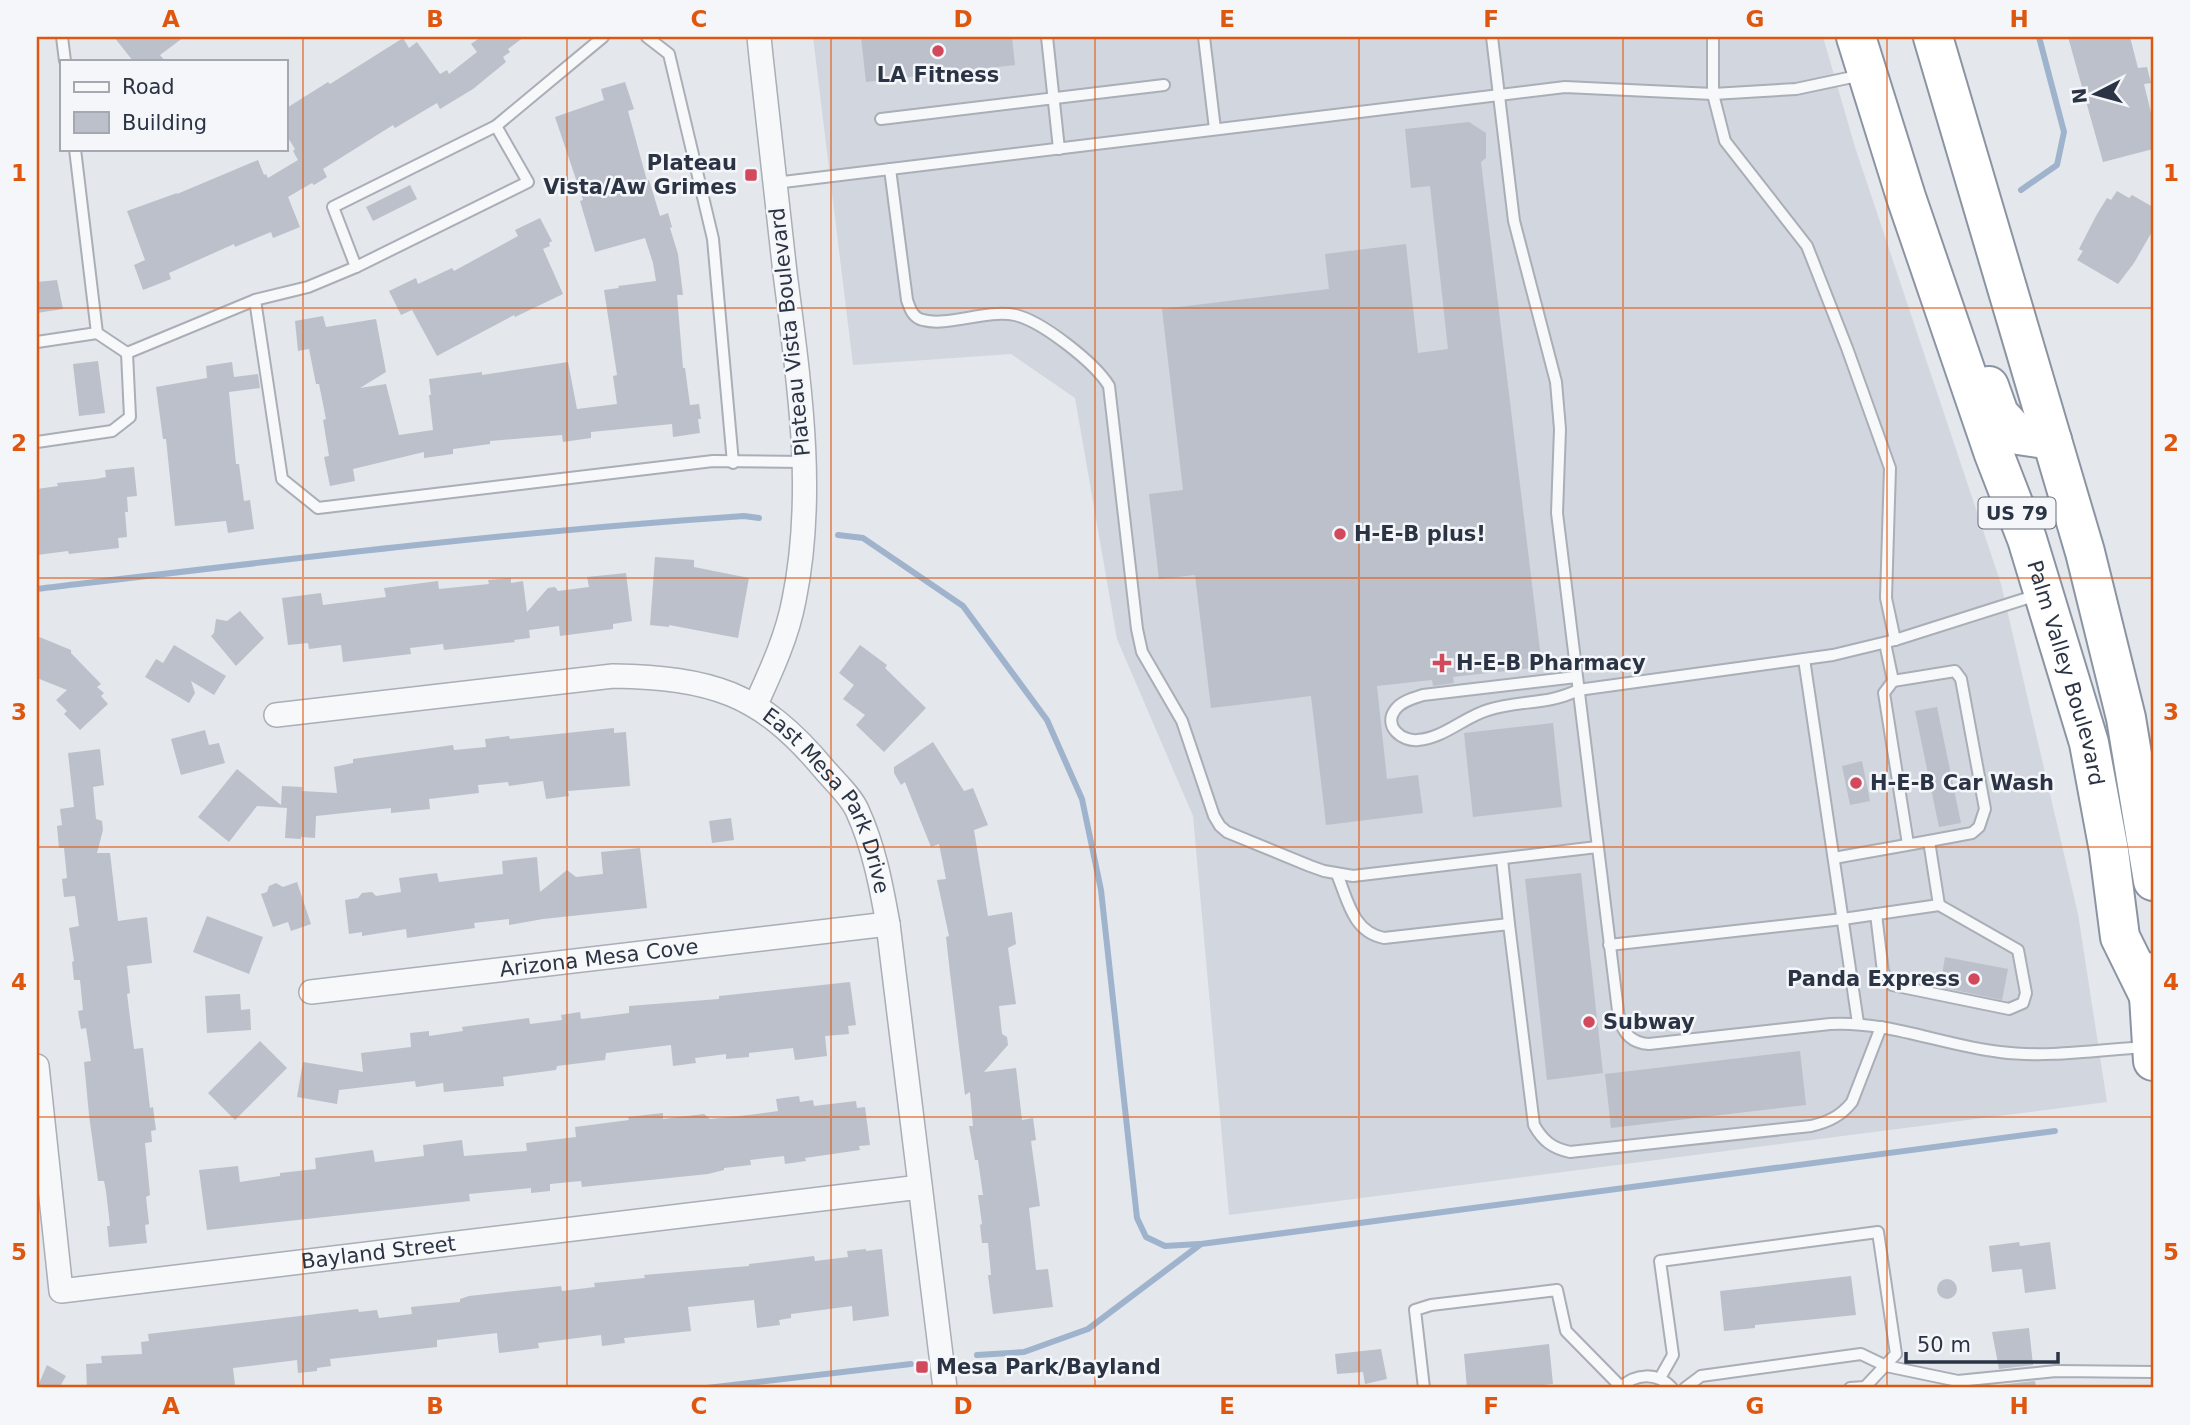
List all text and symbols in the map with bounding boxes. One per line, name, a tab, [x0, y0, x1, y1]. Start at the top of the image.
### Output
text: A	[162, 6, 180, 32]
text: B	[426, 6, 444, 32]
text: C	[691, 6, 707, 32]
text: D	[953, 6, 973, 32]
text: E	[1219, 6, 1235, 32]
text: F	[1483, 6, 1499, 32]
text: G	[1746, 6, 1764, 32]
text: H	[2009, 6, 2029, 32]
marker: LA Fitness	[930, 43, 946, 59]
legend	[60, 60, 287, 150]
north arrow	[2060, 60, 2130, 130]
place label: LA Fitness	[877, 63, 999, 87]
text: Road	[122, 75, 175, 99]
text: N	[2067, 87, 2091, 105]
text: Building	[122, 111, 207, 135]
place label: Plateau Vista/Aw Grimes	[543, 151, 737, 199]
text: 1	[11, 160, 27, 186]
text: 1	[2163, 160, 2179, 186]
marker: Plateau Vista/Aw Grimes	[743, 167, 759, 183]
street label: Plateau Vista Boulevard	[765, 206, 815, 458]
text: 2	[11, 430, 27, 456]
text: 2	[2163, 430, 2179, 456]
road number: US 79	[1979, 498, 2056, 528]
place label: H-E-B plus!	[1354, 522, 1486, 546]
marker: H-E-B plus!	[1332, 526, 1348, 542]
street label: Palm Valley Boulevard	[2022, 557, 2109, 787]
place label: H-E-B Pharmacy	[1456, 651, 1646, 675]
marker: H-E-B Pharmacy	[1434, 655, 1450, 671]
text: 3	[11, 699, 27, 725]
text: 3	[2163, 699, 2179, 725]
street label: East Mesa Park Drive	[758, 703, 894, 896]
place label: H-E-B Car Wash	[1870, 771, 2054, 795]
marker: H-E-B Car Wash	[1848, 775, 1864, 791]
street label: Arizona Mesa Cove	[498, 934, 700, 982]
place label: Panda Express	[1787, 967, 1960, 991]
text: 4	[11, 969, 27, 995]
text: 4	[2163, 969, 2179, 995]
marker: Panda Express	[1966, 971, 1982, 987]
place label: Subway	[1603, 1010, 1695, 1034]
marker: Subway	[1581, 1014, 1597, 1030]
street label: Bayland Street	[300, 1231, 457, 1274]
text: 5	[11, 1239, 27, 1265]
text: 5	[2163, 1239, 2179, 1265]
scale bar	[1906, 1320, 2059, 1364]
text: 50 m	[1917, 1333, 1971, 1357]
place label: Mesa Park/Bayland	[936, 1355, 1161, 1379]
marker: Mesa Park/Bayland	[914, 1359, 930, 1375]
text: A	[162, 1393, 180, 1419]
text: B	[426, 1393, 444, 1419]
text: C	[691, 1393, 707, 1419]
text: D	[953, 1393, 973, 1419]
text: E	[1219, 1393, 1235, 1419]
text: F	[1483, 1393, 1499, 1419]
text: G	[1746, 1393, 1764, 1419]
text: H	[2009, 1393, 2029, 1419]

